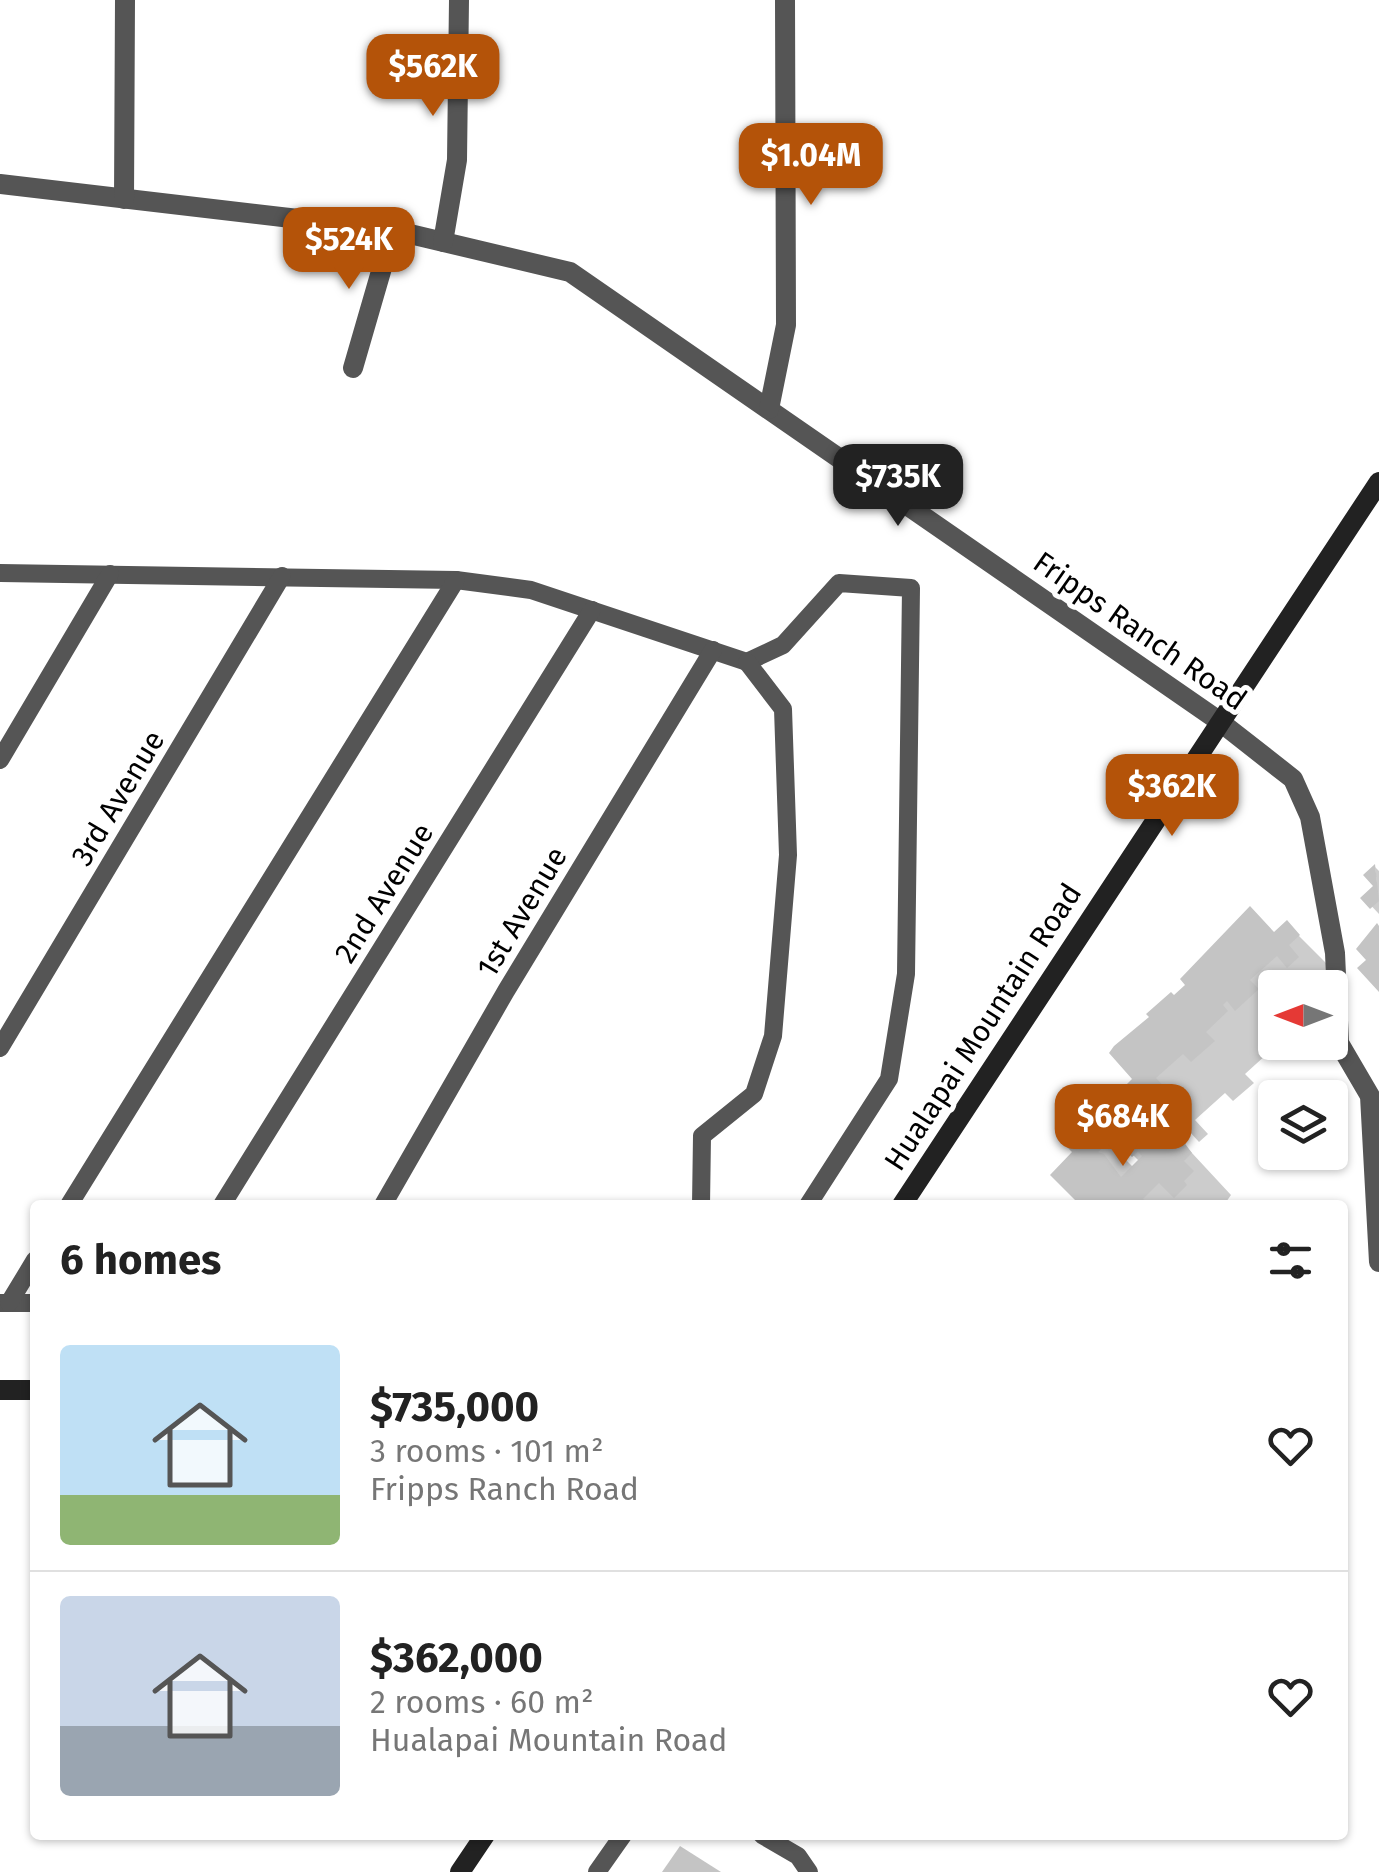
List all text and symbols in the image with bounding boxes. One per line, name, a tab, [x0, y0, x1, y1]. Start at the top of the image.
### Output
pin: $562K	[363, 34, 503, 119]
text: $562K	[388, 47, 478, 85]
pin: $1.04M	[730, 123, 892, 208]
text: $1.04M	[761, 136, 861, 174]
pin: $524K	[279, 207, 419, 292]
text: $524K	[305, 220, 393, 258]
pin: $735K	[828, 444, 968, 529]
text: $735K	[855, 457, 941, 495]
street label: Fripps Ranch Road	[1026, 544, 1254, 718]
street label: 3rd Avenue	[64, 724, 172, 872]
pin: $362K	[1102, 754, 1242, 839]
text: $362K	[1128, 767, 1216, 805]
street label: 2nd Avenue	[327, 817, 441, 969]
street label: 1st Avenue	[469, 840, 575, 984]
street label: Hualapai Mountain Road	[877, 877, 1089, 1177]
north arrow	[1258, 970, 1348, 1060]
map controls	[1258, 970, 1348, 1170]
button: layers	[1258, 1080, 1348, 1170]
pin: $684K	[1053, 1084, 1193, 1169]
text: $684K	[1077, 1097, 1169, 1135]
icon: filters	[1263, 1233, 1318, 1288]
text: 6 homes	[60, 1235, 221, 1285]
text: $735,000	[370, 1382, 539, 1432]
icon: home	[140, 1385, 260, 1505]
icon: heart	[1263, 1418, 1318, 1473]
text: 3 rooms · 101 m²	[370, 1432, 604, 1470]
text: Fripps Ranch Road	[370, 1470, 639, 1508]
text: $362,000	[370, 1633, 543, 1683]
icon: home	[140, 1636, 260, 1756]
icon: heart	[1263, 1669, 1318, 1724]
text: 2 rooms · 60 m²	[370, 1683, 594, 1721]
text: Hualapai Mountain Road	[370, 1721, 727, 1759]

